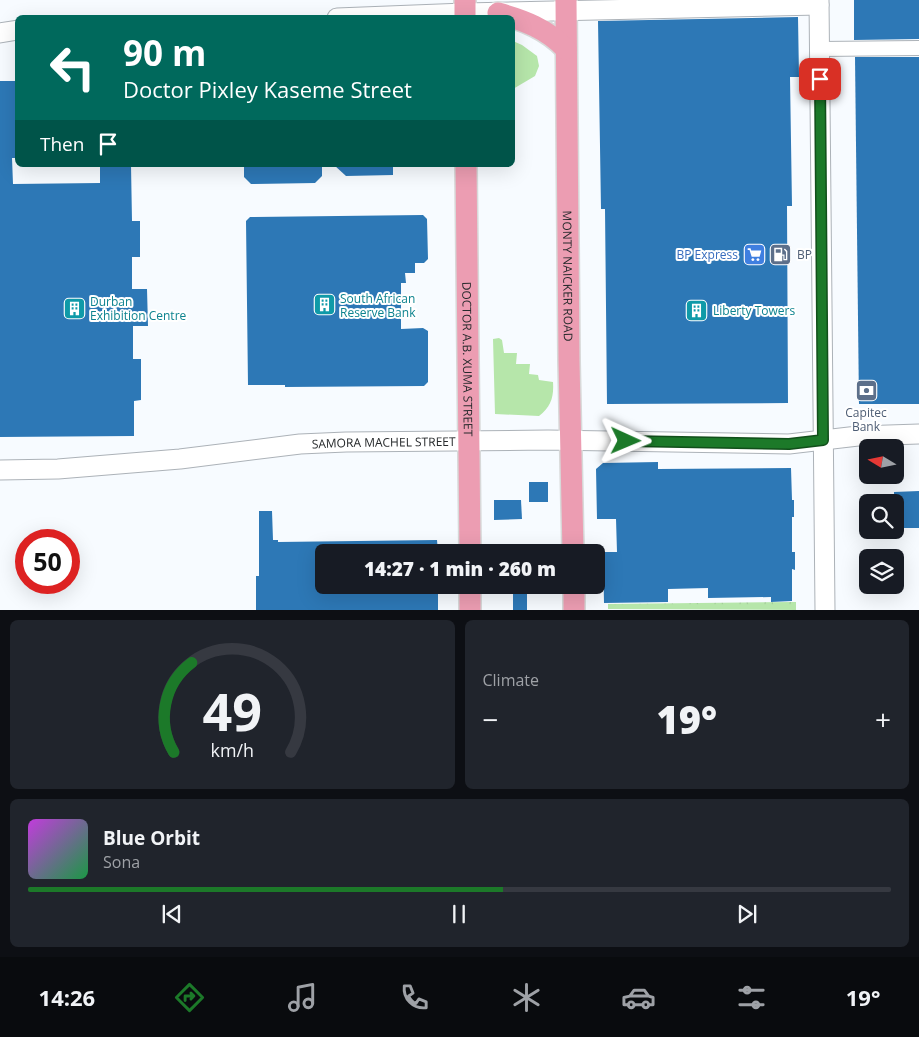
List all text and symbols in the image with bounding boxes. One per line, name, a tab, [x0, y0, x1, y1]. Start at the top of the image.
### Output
text: 90 m	[123, 29, 206, 76]
icon: left	[40, 35, 105, 100]
pin	[799, 58, 841, 100]
icon: arrive	[806, 65, 834, 93]
text: Doctor Pixley Kaseme Street	[123, 74, 412, 104]
icon: arrive	[94, 130, 122, 158]
text: Then	[40, 131, 84, 157]
street label: MONTY NAICKER ROAD	[559, 211, 577, 341]
supermarket icon: BP Express	[742, 242, 766, 266]
fuel station icon: BP	[769, 242, 793, 266]
place label: BP Express	[677, 246, 738, 263]
place label: BP	[797, 246, 812, 263]
street label: DOCTOR A.B. XUMA STREET	[459, 282, 477, 437]
place label: South African Reserve Bank	[340, 290, 416, 321]
place label: Durban Exhibition Centre	[90, 293, 187, 324]
building icon: South African Reserve Bank	[312, 293, 336, 317]
building icon: Durban Exhibition Centre	[62, 296, 86, 320]
building icon: Liberty Towers	[685, 298, 709, 322]
place label: Liberty Towers	[713, 302, 795, 319]
bank icon: Capitec Bank	[854, 379, 878, 403]
place label: Capitec Bank	[845, 404, 887, 435]
position arrow	[599, 414, 651, 466]
street label: SAMORA MACHEL STREET	[311, 432, 456, 452]
north arrow	[859, 439, 904, 484]
map controls	[859, 439, 904, 594]
button: search	[859, 494, 904, 539]
speed limit sign: 50	[15, 529, 80, 594]
button: layers	[859, 549, 904, 594]
text: 14:27 · 1 min · 260 m	[364, 556, 556, 582]
text: Climate	[483, 669, 539, 691]
text: 49	[203, 675, 262, 746]
text: 19°	[656, 693, 717, 745]
text: −	[483, 700, 499, 738]
text: +	[875, 700, 891, 738]
text: km/h	[211, 738, 254, 762]
text: Blue Orbit	[103, 825, 200, 851]
text: Sona	[103, 851, 140, 873]
icon: previous	[158, 900, 186, 928]
icon: pause	[445, 900, 473, 928]
icon: next	[733, 900, 761, 928]
icon: directions	[172, 980, 207, 1015]
icon: music	[285, 980, 320, 1015]
icon: phone	[397, 980, 432, 1015]
icon: climate	[509, 980, 544, 1015]
icon: car	[621, 980, 656, 1015]
icon: filters	[734, 980, 769, 1015]
text: 14:26	[39, 982, 95, 1012]
text: 19°	[846, 982, 880, 1012]

